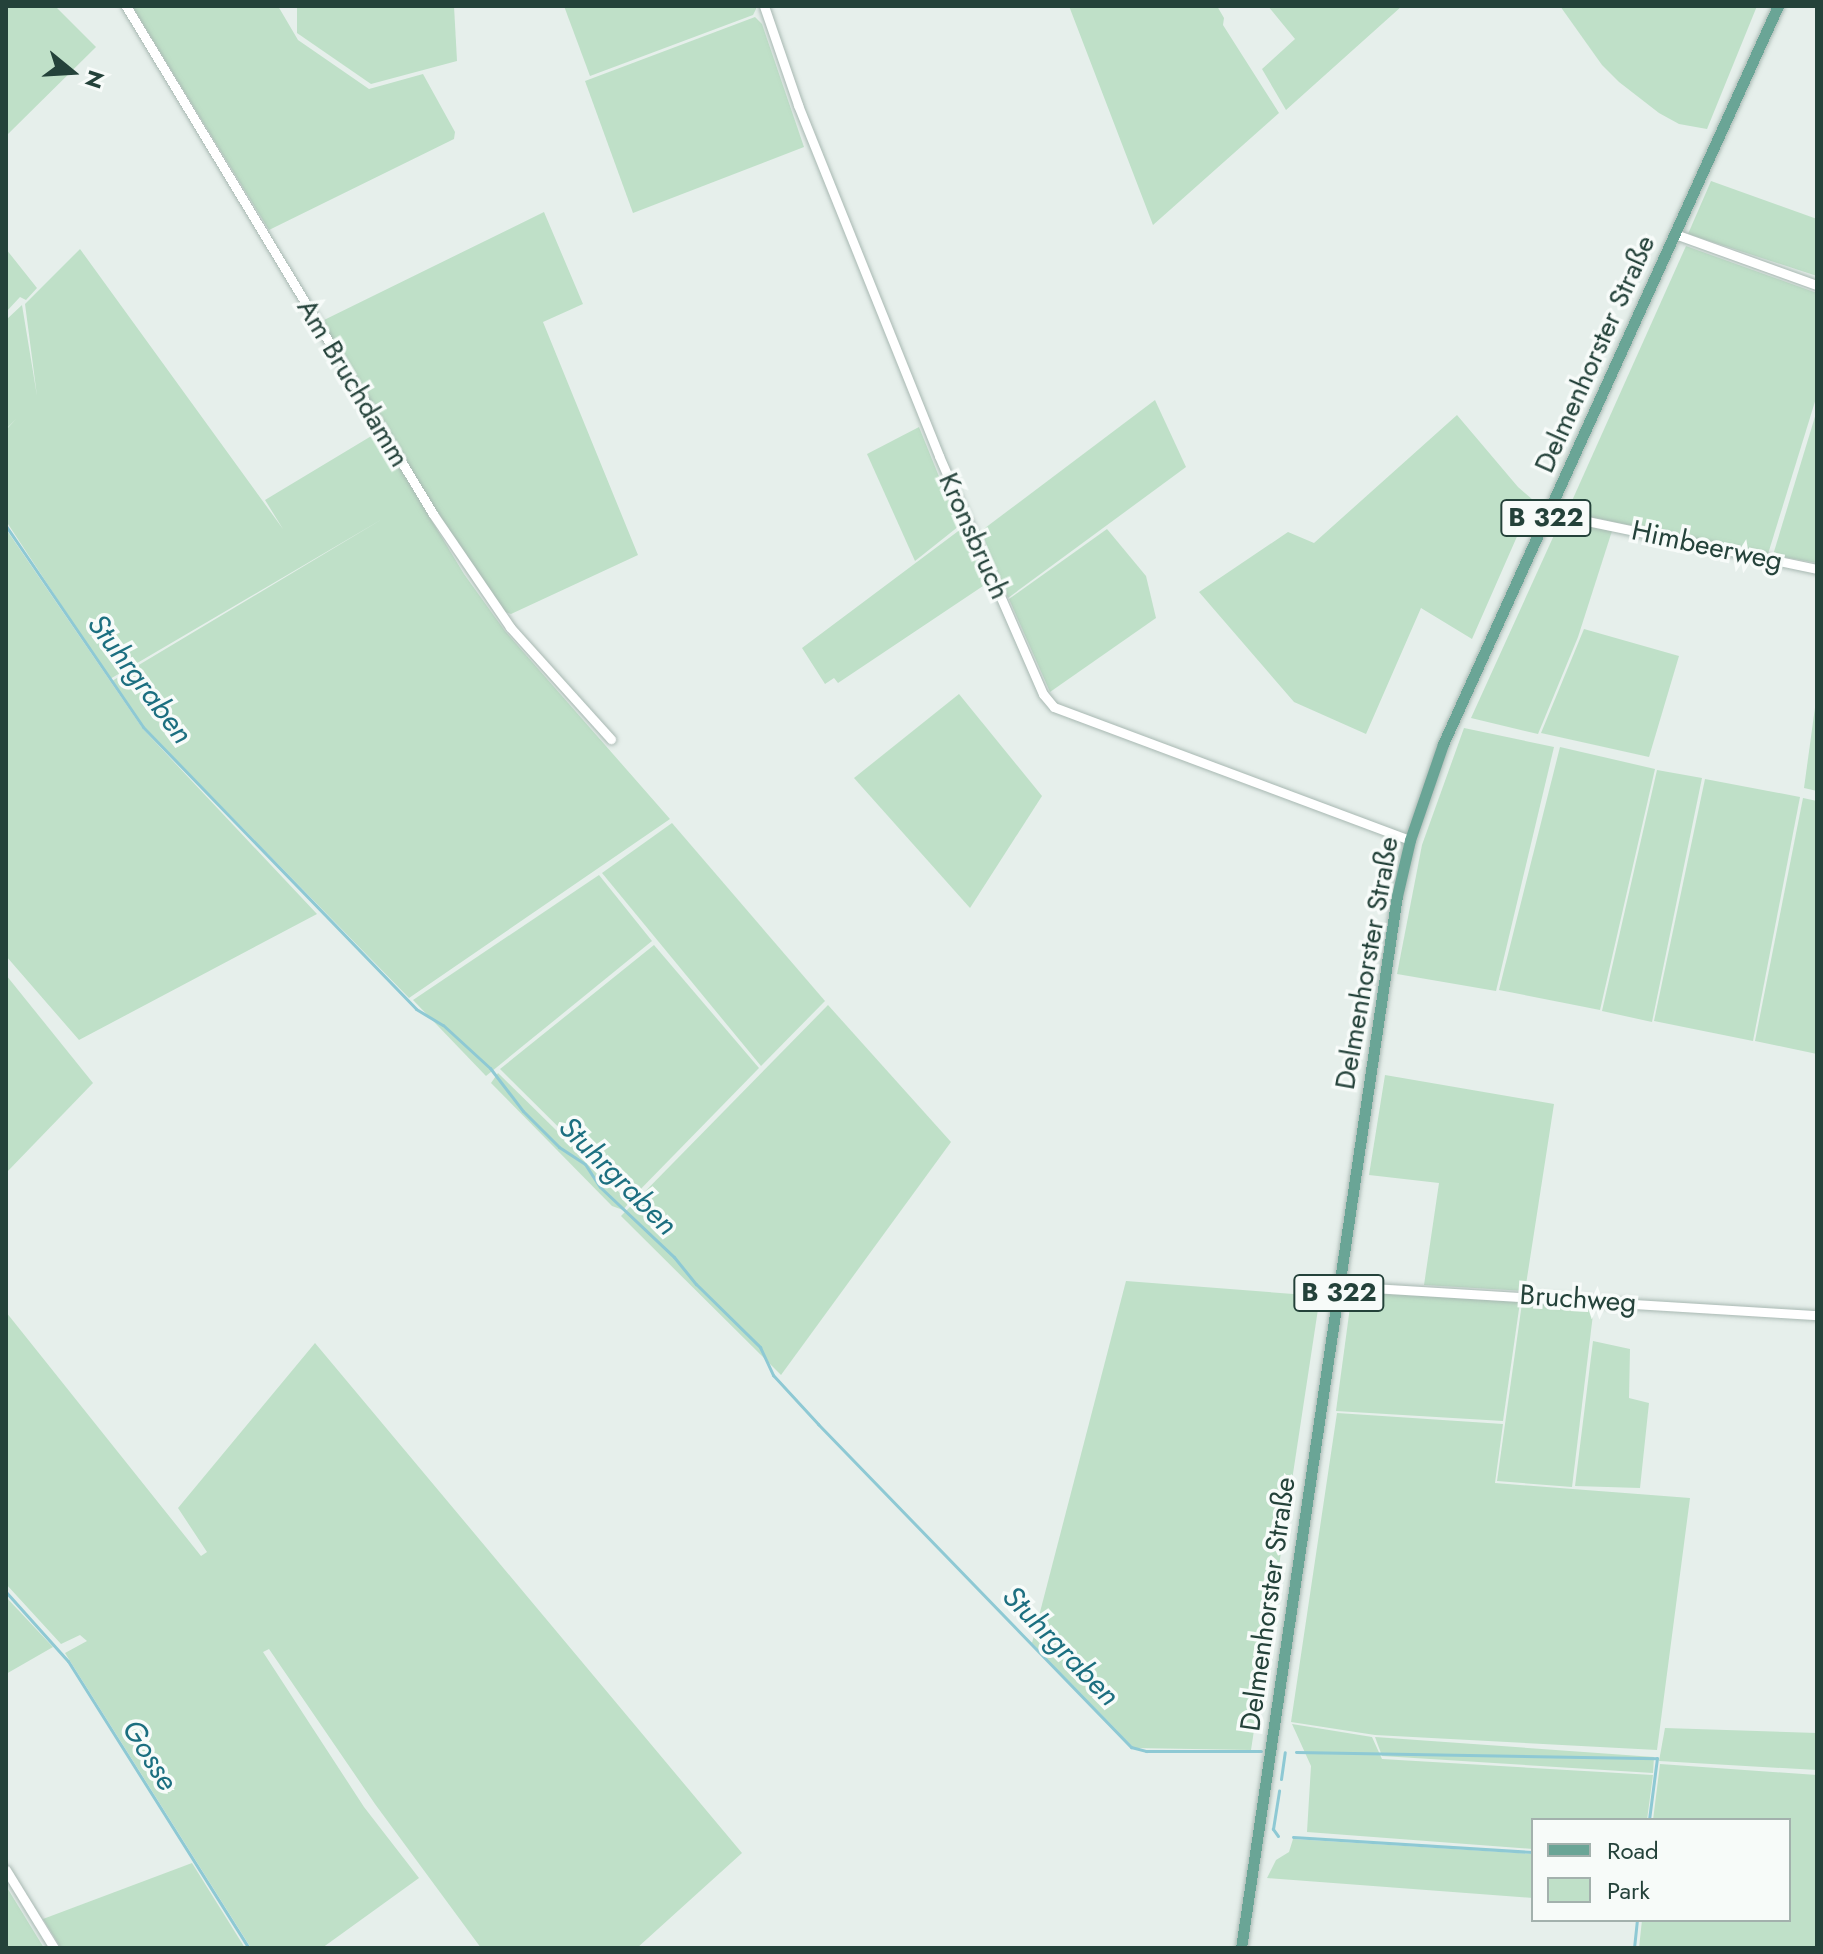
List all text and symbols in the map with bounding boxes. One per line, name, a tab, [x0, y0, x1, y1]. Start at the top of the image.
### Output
north arrow	[32, 32, 112, 112]
text: N	[77, 66, 113, 93]
street label: Delmenhorster Straße	[1528, 230, 1662, 478]
street label: Am Bruchdamm	[290, 293, 416, 473]
street label: Kronsbruch	[931, 468, 1017, 604]
road number: B 322	[1500, 496, 1592, 540]
street label: Himbeerweg	[1628, 514, 1786, 578]
water label: Stuhrgraben	[80, 607, 200, 751]
street label: Delmenhorster Straße	[1328, 834, 1406, 1092]
water label: Stuhrgraben	[551, 1109, 685, 1243]
road number: B 322	[1293, 1271, 1385, 1315]
street label: Bruchweg	[1519, 1278, 1637, 1320]
street label: Delmenhorster Straße	[1234, 1475, 1302, 1733]
water label: Stuhrgraben	[995, 1578, 1127, 1714]
water label: Gosse	[114, 1713, 186, 1797]
legend	[1531, 1818, 1791, 1922]
text: Road	[1607, 1833, 1659, 1868]
text: Park	[1607, 1873, 1650, 1908]

